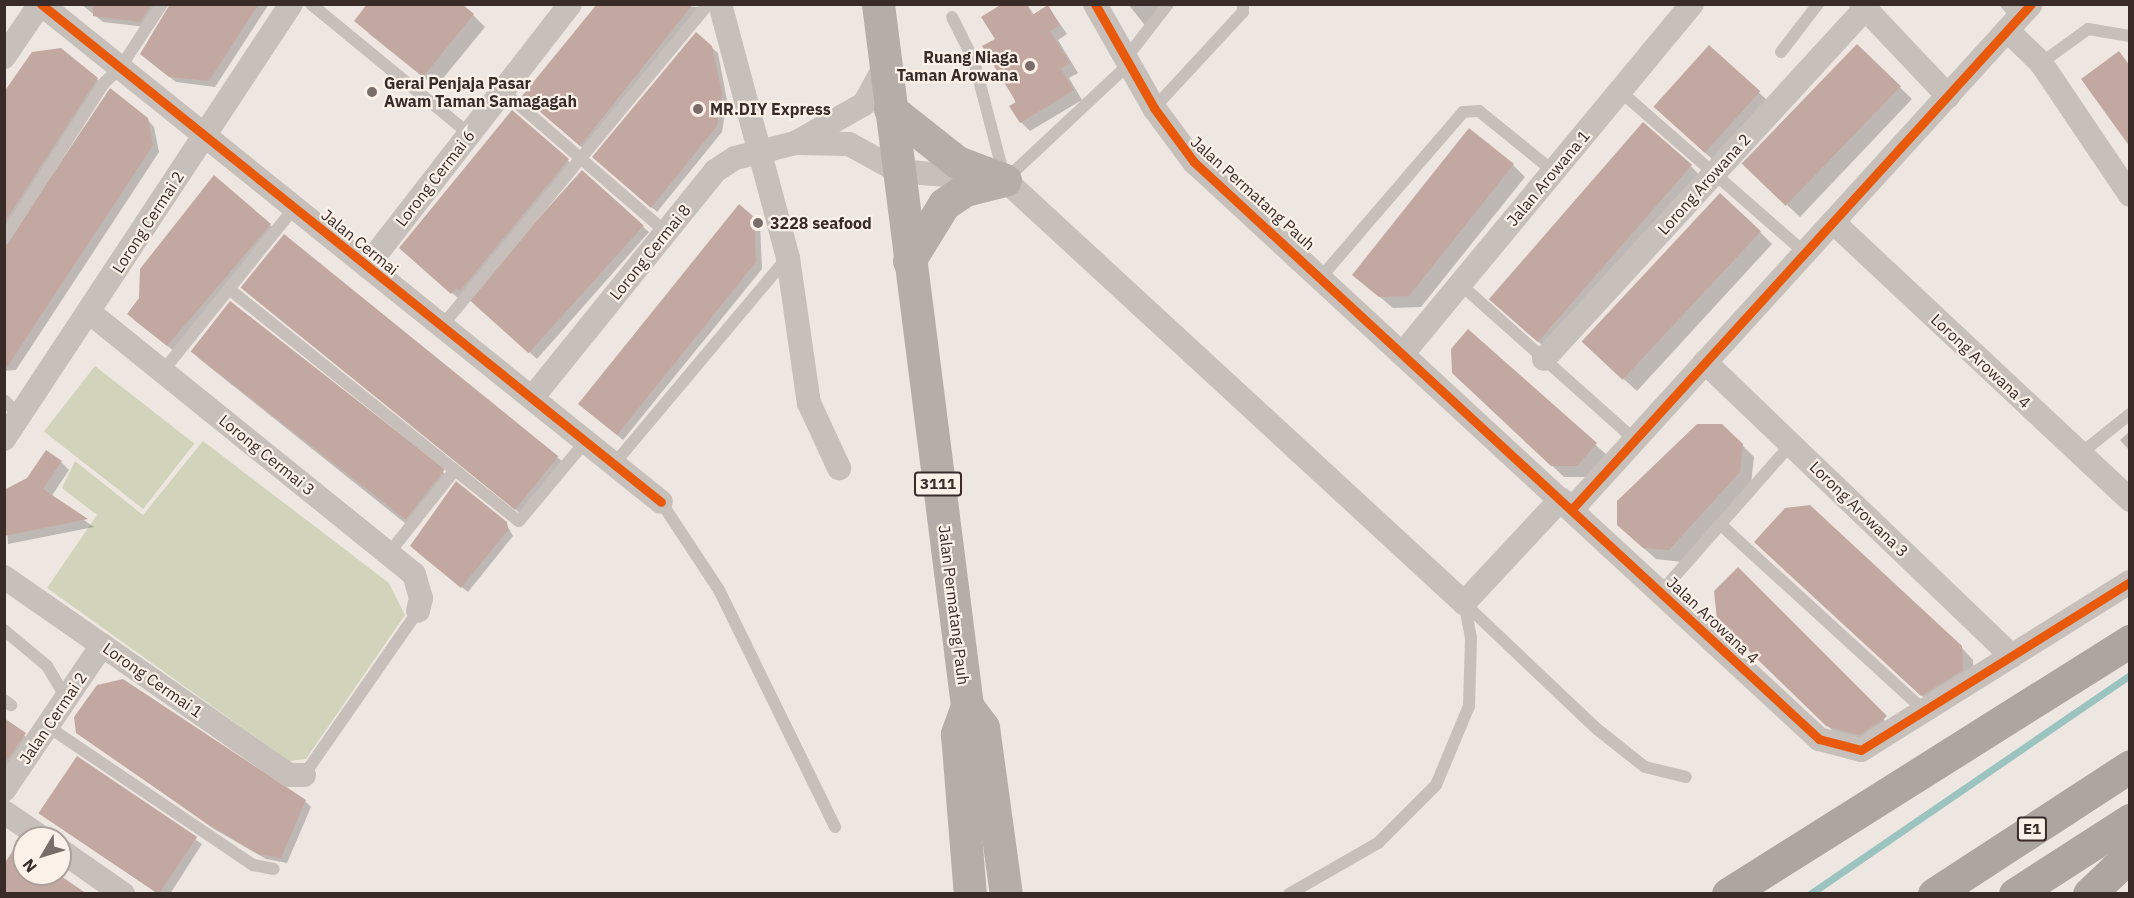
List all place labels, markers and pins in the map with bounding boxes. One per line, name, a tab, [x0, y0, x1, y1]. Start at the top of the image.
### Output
place label: Ruang Niaga Taman Arowana	[897, 47, 1018, 85]
marker: Ruang Niaga Taman Arowana	[1023, 59, 1037, 73]
place label: Gerai Penjaja Pasar Awam Taman Samagagah	[384, 73, 577, 111]
marker: Gerai Penjaja Pasar Awam Taman Samagagah	[365, 85, 379, 99]
place label: MR.DIY Express	[710, 99, 831, 119]
marker: MR.DIY Express	[691, 102, 705, 116]
place label: 3228 seafood	[770, 213, 872, 233]
marker: 3228 seafood	[751, 216, 765, 230]

